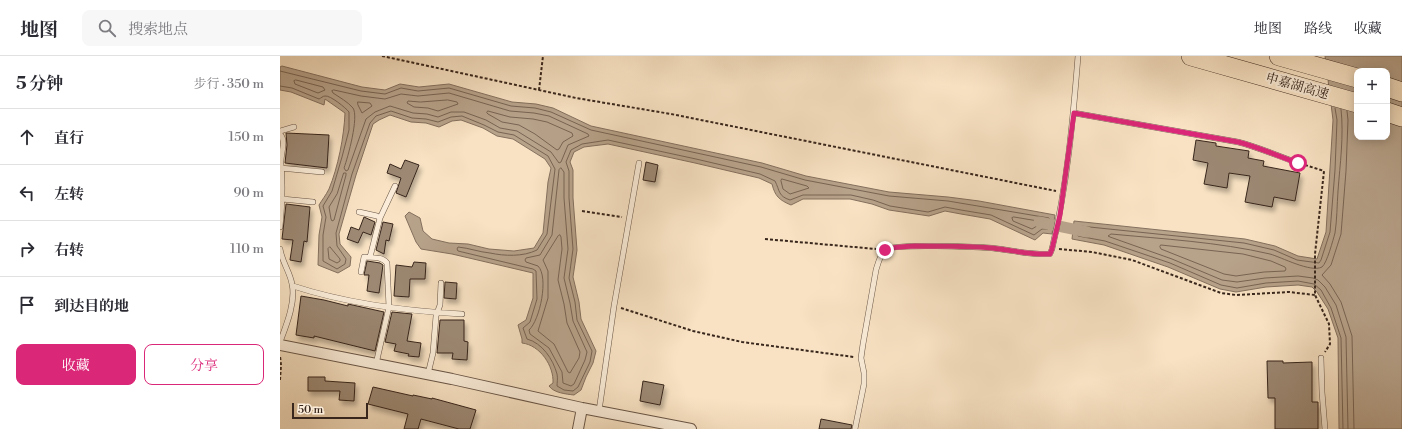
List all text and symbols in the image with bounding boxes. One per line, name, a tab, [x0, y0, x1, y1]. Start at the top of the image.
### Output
search box	[82, 10, 362, 46]
icon: search	[96, 17, 118, 39]
text: 地图	[20, 18, 58, 42]
text: 搜索地点	[128, 20, 188, 39]
text: 地图	[1254, 20, 1282, 38]
text: 路线	[1304, 20, 1332, 38]
text: 收藏	[1354, 20, 1382, 38]
map controls	[1354, 68, 1390, 140]
button: +	[1354, 68, 1390, 104]
street label: 申嘉湖高速	[1264, 69, 1330, 103]
text: 5 分钟	[16, 73, 63, 95]
text: 步行 · 350 m	[193, 76, 264, 92]
button: −	[1354, 104, 1390, 140]
icon: ahead	[16, 126, 38, 148]
text: 直行	[54, 129, 84, 148]
text: 150 m	[229, 129, 264, 145]
route start	[1289, 154, 1307, 172]
icon: left	[16, 182, 38, 204]
text: 左转	[54, 185, 84, 204]
text: 90 m	[233, 185, 264, 201]
icon: right	[16, 238, 38, 260]
text: 右转	[54, 241, 84, 260]
text: 110 m	[230, 241, 264, 257]
route end	[876, 241, 894, 259]
icon: arrive	[16, 294, 38, 316]
text: 到达目的地	[54, 297, 129, 316]
button: 收藏	[16, 344, 136, 385]
button: 分享	[144, 344, 264, 385]
scale bar	[292, 401, 368, 420]
text: 50 m	[298, 403, 323, 417]

